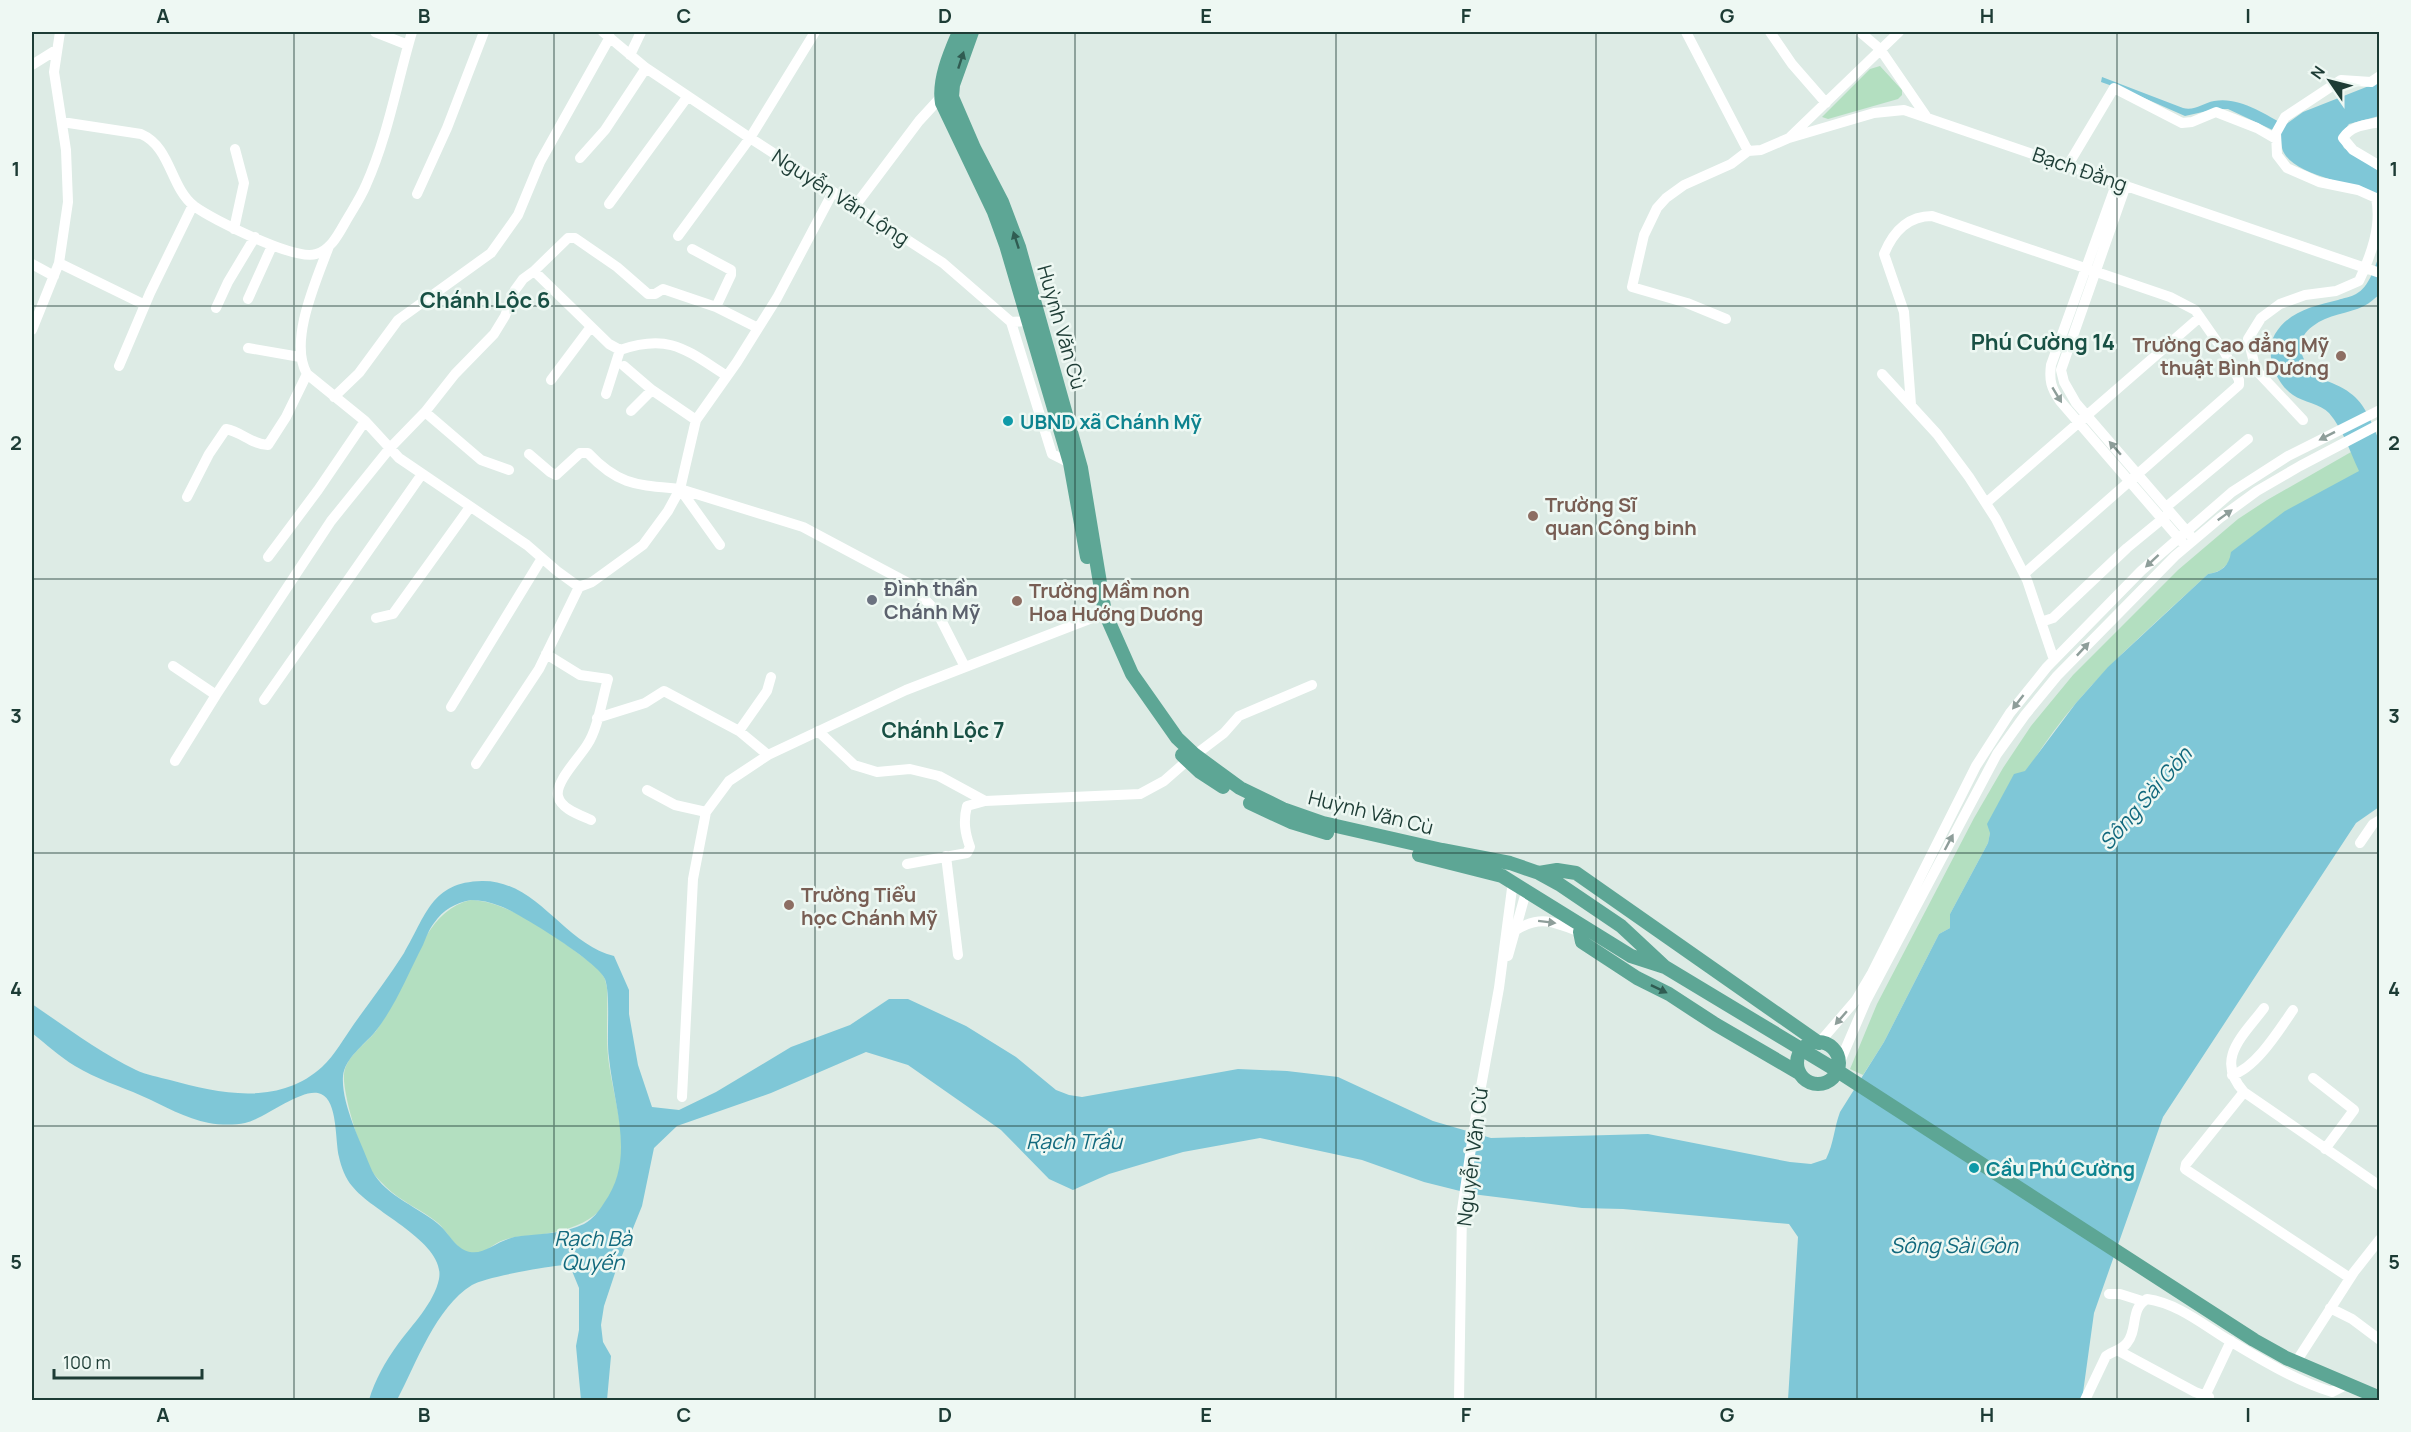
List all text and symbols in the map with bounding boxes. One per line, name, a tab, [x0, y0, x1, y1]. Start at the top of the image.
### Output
text: A	[156, 2, 170, 29]
text: B	[418, 2, 431, 29]
text: C	[677, 2, 691, 29]
text: D	[938, 2, 952, 29]
text: E	[1200, 2, 1212, 29]
text: F	[1461, 2, 1472, 29]
text: G	[1720, 2, 1735, 29]
text: H	[1980, 2, 1994, 29]
text: I	[2245, 2, 2251, 29]
one-way arrow	[957, 51, 966, 69]
north arrow	[2300, 51, 2360, 111]
text: N	[2305, 61, 2330, 83]
street label: Bạch Đằng	[2029, 140, 2131, 198]
street label: Nguyễn Văn Lộng	[767, 142, 915, 252]
text: 1	[12, 155, 20, 182]
text: 1	[2390, 155, 2398, 182]
one-way arrow	[1011, 231, 1020, 249]
street label: Huỳnh Văn Cù	[1031, 262, 1093, 392]
district label: Chánh Lộc 6	[420, 285, 550, 315]
district label: Phú Cường 14	[1971, 327, 2115, 357]
place label: Trường Cao đẳng Mỹ thuật Bình Dương	[2132, 331, 2330, 381]
marker: Trường Cao đẳng Mỹ thuật Bình Dương	[2334, 349, 2348, 363]
one-way arrow	[2052, 387, 2062, 404]
place label: UBND xã Chánh Mỹ	[1020, 408, 1203, 435]
marker: UBND xã Chánh Mỹ	[1001, 414, 1015, 428]
text: 2	[10, 429, 22, 456]
text: 2	[2388, 429, 2400, 456]
one-way arrow	[2319, 431, 2336, 441]
one-way arrow	[2109, 441, 2122, 456]
place label: Trường Sĩ quan Công binh	[1545, 491, 1697, 541]
marker: Trường Sĩ quan Công binh	[1526, 509, 1540, 523]
one-way arrow	[2216, 509, 2232, 521]
one-way arrow	[2145, 554, 2160, 568]
place label: Đình thần Chánh Mỹ	[884, 575, 981, 625]
place label: Trường Mầm non Hoa Hướng Dương	[1029, 577, 1203, 627]
marker: Đình thần Chánh Mỹ	[865, 593, 879, 607]
marker: Trường Mầm non Hoa Hướng Dương	[1010, 594, 1024, 608]
one-way arrow	[2076, 641, 2090, 656]
one-way arrow	[2013, 695, 2025, 710]
text: 3	[10, 702, 22, 729]
text: 3	[2388, 702, 2400, 729]
district label: Chánh Lộc 7	[882, 716, 1004, 744]
water label: Sông Sài Gòn	[2092, 739, 2199, 855]
street label: Huỳnh Văn Cù	[1306, 783, 1436, 841]
one-way arrow	[1944, 834, 1954, 851]
place label: Trường Tiểu học Chánh Mỹ	[801, 881, 938, 931]
marker: Trường Tiểu học Chánh Mỹ	[782, 898, 796, 912]
one-way arrow	[1538, 917, 1557, 927]
text: 4	[10, 975, 22, 1002]
text: 4	[2388, 975, 2400, 1002]
one-way arrow	[1650, 983, 1668, 993]
one-way arrow	[1835, 1010, 1848, 1025]
street label: Nguyễn Văn Cừ	[1450, 1085, 1494, 1228]
water label: Rạch Trầu	[1026, 1127, 1124, 1155]
place label: Cầu Phú Cường	[1986, 1155, 2135, 1182]
marker: Cầu Phú Cường	[1967, 1161, 1981, 1175]
water label: Rạch Bà Quyến	[554, 1224, 633, 1276]
water label: Sông Sài Gòn	[1890, 1231, 2019, 1259]
text: 5	[10, 1248, 22, 1275]
text: 5	[2388, 1248, 2400, 1275]
scale bar	[54, 1342, 202, 1380]
text: 100 m	[63, 1350, 111, 1374]
text: A	[156, 1401, 170, 1428]
text: B	[418, 1401, 431, 1428]
text: C	[677, 1401, 691, 1428]
text: D	[938, 1401, 952, 1428]
text: E	[1200, 1401, 1212, 1428]
text: F	[1461, 1401, 1472, 1428]
text: G	[1720, 1401, 1735, 1428]
text: H	[1980, 1401, 1994, 1428]
text: I	[2245, 1401, 2251, 1428]

